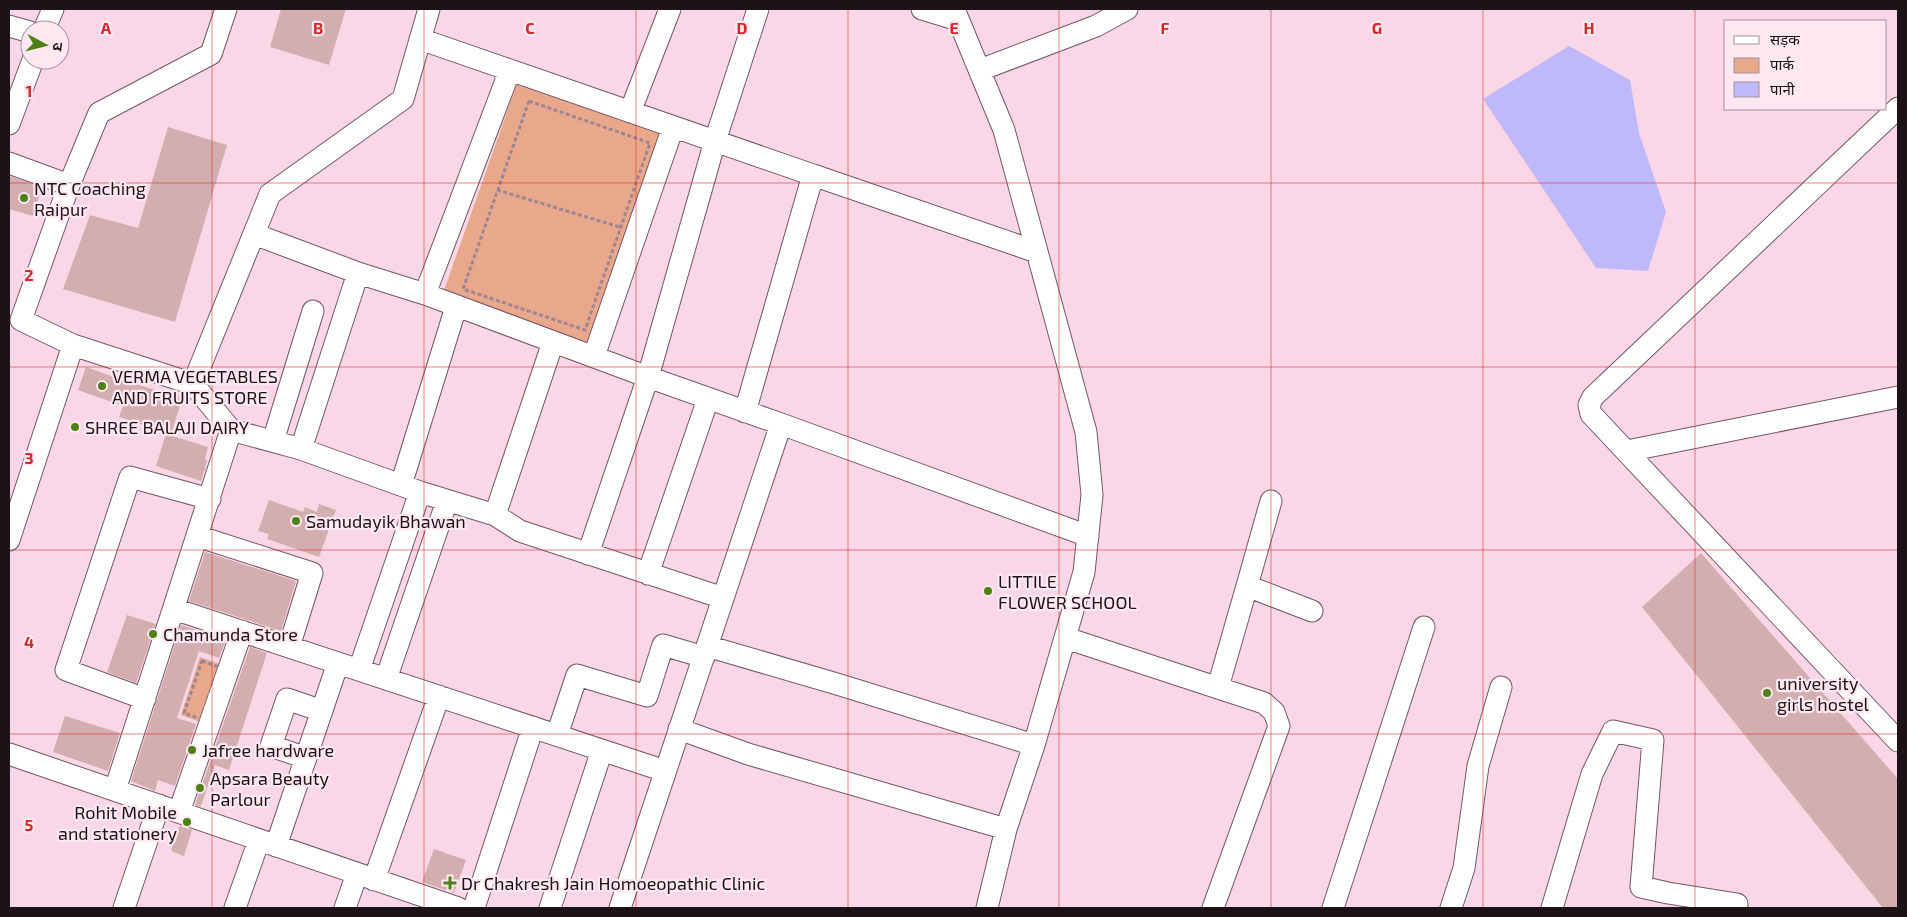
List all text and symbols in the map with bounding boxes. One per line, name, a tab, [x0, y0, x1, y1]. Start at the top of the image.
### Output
text: A	[101, 18, 112, 37]
text: B	[313, 18, 323, 37]
text: C	[525, 18, 535, 37]
text: D	[737, 18, 748, 37]
text: E	[949, 18, 959, 37]
text: F	[1161, 18, 1170, 37]
text: G	[1372, 18, 1382, 37]
text: H	[1583, 18, 1595, 37]
north arrow	[20, 20, 70, 70]
legend	[1724, 20, 1887, 110]
text: सड़क	[1770, 30, 1800, 48]
text: उ	[49, 42, 67, 53]
text: पार्क	[1770, 55, 1794, 73]
text: पानी	[1770, 80, 1796, 98]
text: 1	[26, 81, 32, 100]
place label: NTC Coaching Raipur	[34, 177, 146, 220]
marker: NTC Coaching Raipur	[18, 192, 30, 204]
text: 2	[24, 265, 34, 284]
place label: VERMA VEGETABLES AND FRUITS STORE	[112, 365, 278, 408]
marker: VERMA VEGETABLES AND FRUITS STORE	[96, 380, 108, 392]
place label: SHREE BALAJI DAIRY	[85, 416, 250, 438]
marker: SHREE BALAJI DAIRY	[69, 421, 81, 433]
text: 3	[24, 448, 34, 467]
place label: Samudayik Bhawan	[306, 510, 466, 532]
marker: Samudayik Bhawan	[290, 515, 302, 527]
place label: LITTILE FLOWER SCHOOL	[998, 570, 1137, 613]
marker: LITTILE FLOWER SCHOOL	[982, 585, 994, 597]
place label: Chamunda Store	[163, 623, 298, 645]
marker: Chamunda Store	[147, 628, 159, 640]
text: 4	[24, 632, 34, 651]
place label: university girls hostel	[1777, 672, 1870, 715]
marker: university girls hostel	[1761, 687, 1773, 699]
place label: Jafree hardware	[202, 739, 334, 761]
marker: Jafree hardware	[186, 744, 198, 756]
place label: Apsara Beauty Parlour	[210, 767, 330, 810]
marker: Apsara Beauty Parlour	[194, 782, 206, 794]
place label: Rohit Mobile and stationery	[58, 801, 177, 844]
text: 5	[25, 815, 34, 834]
marker: Rohit Mobile and stationery	[181, 816, 193, 828]
place label: Dr Chakresh Jain Homoeopathic Clinic	[461, 872, 765, 894]
marker: Dr Chakresh Jain Homoeopathic Clinic	[443, 876, 457, 890]

